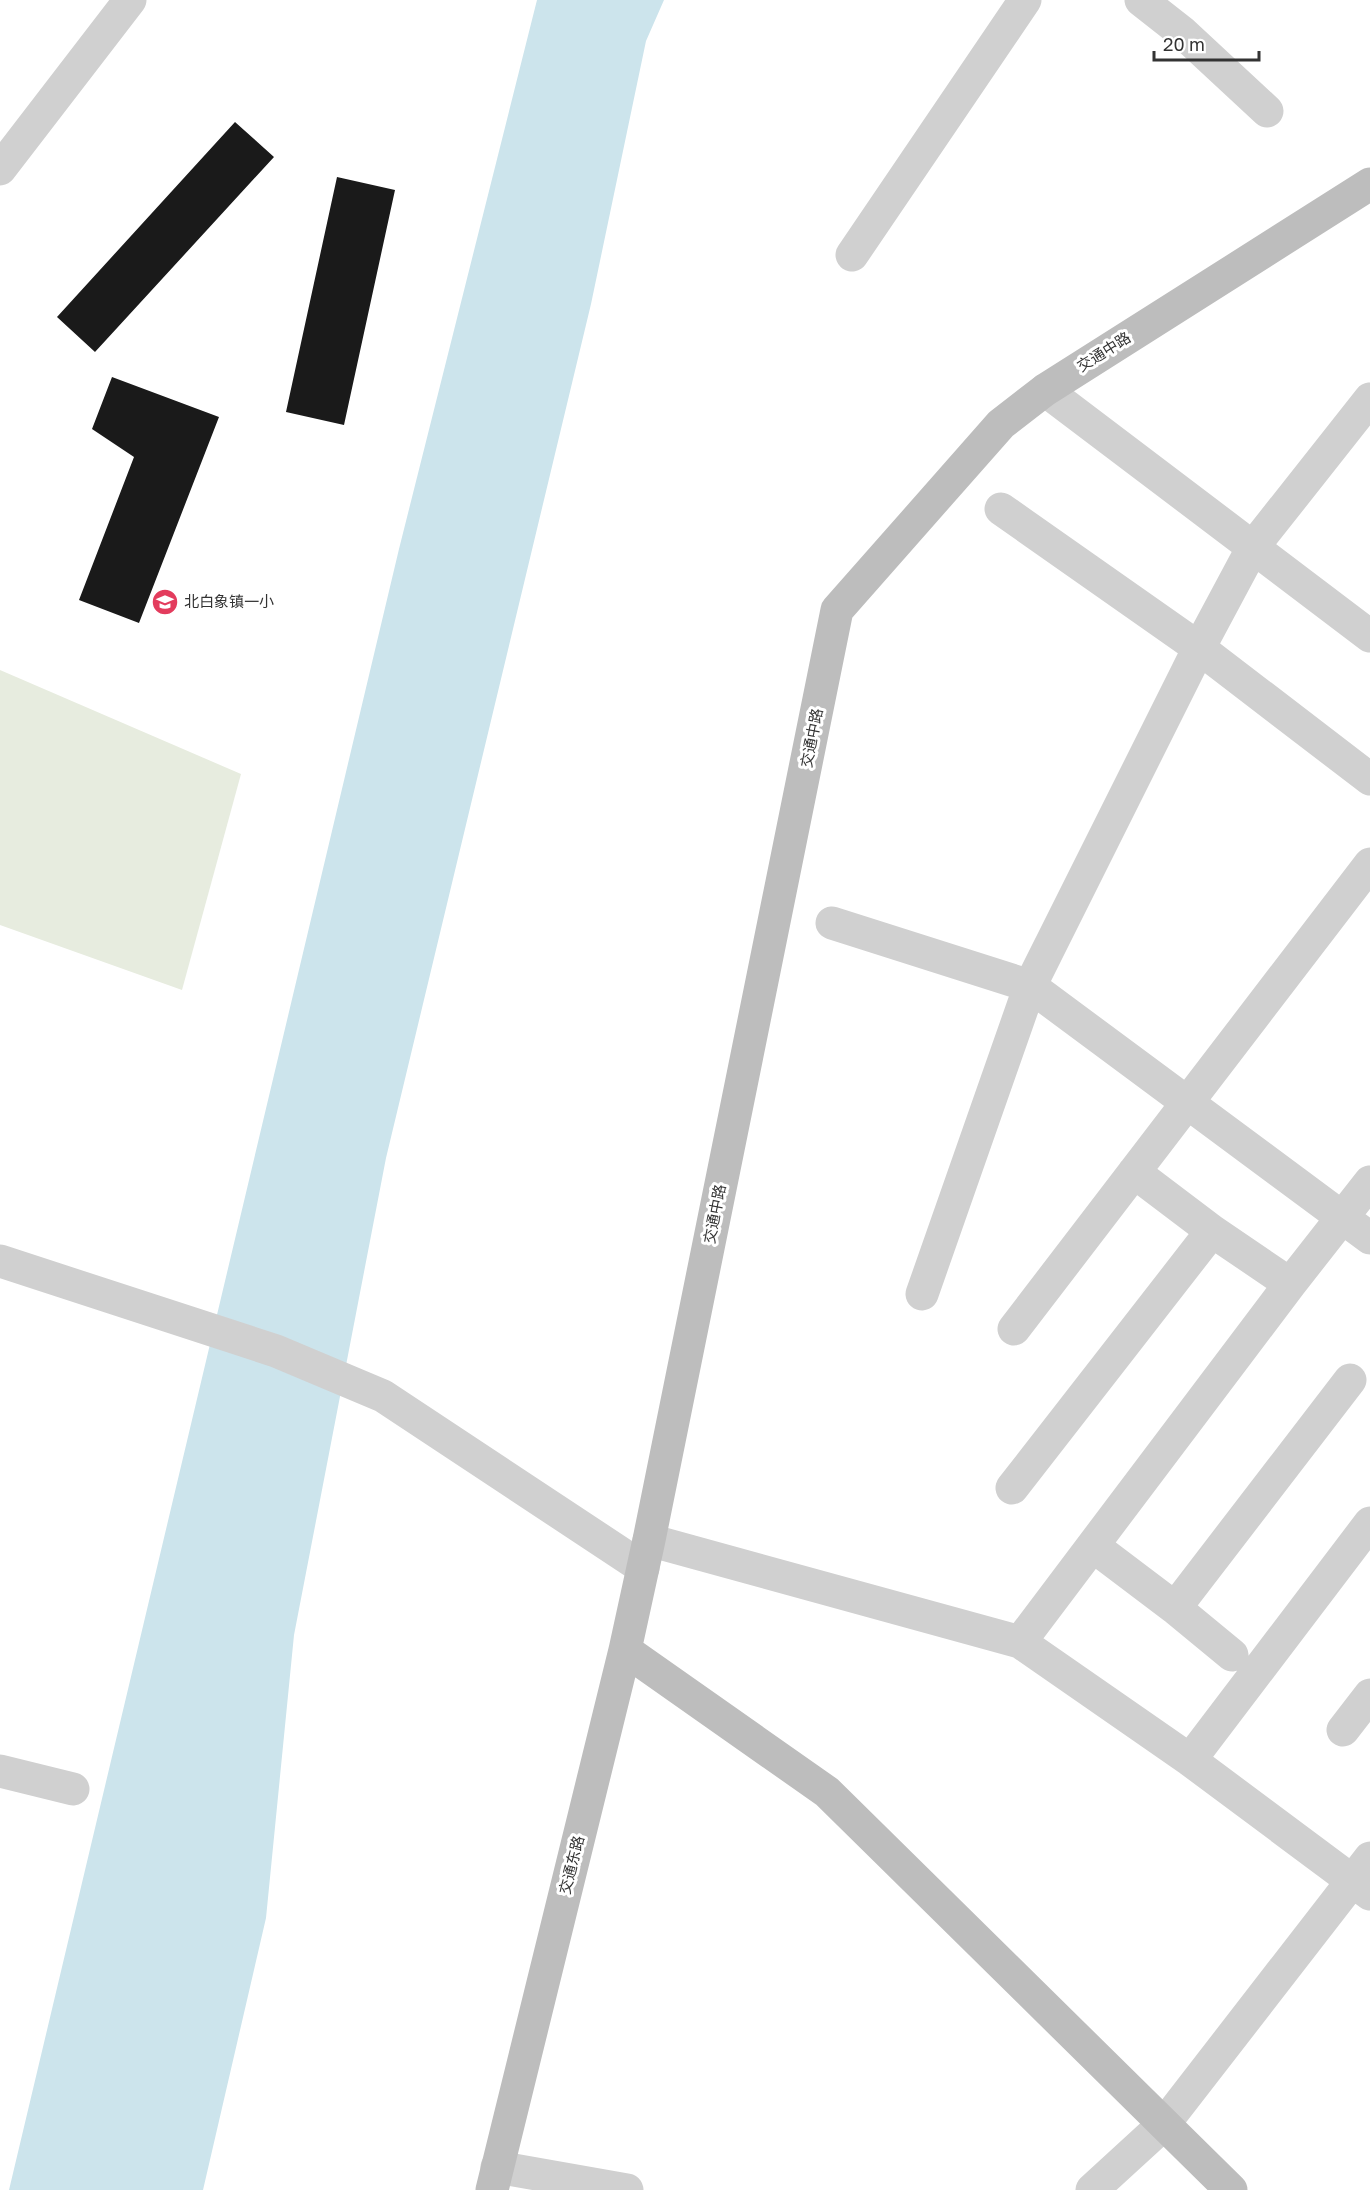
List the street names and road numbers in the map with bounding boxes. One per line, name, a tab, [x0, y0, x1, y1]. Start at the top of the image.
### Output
street label: 交通中路	[1073, 328, 1134, 375]
street label: 交通中路	[796, 707, 826, 769]
street label: 交通中路	[699, 1183, 729, 1245]
street label: 交通东路	[555, 1833, 587, 1896]

